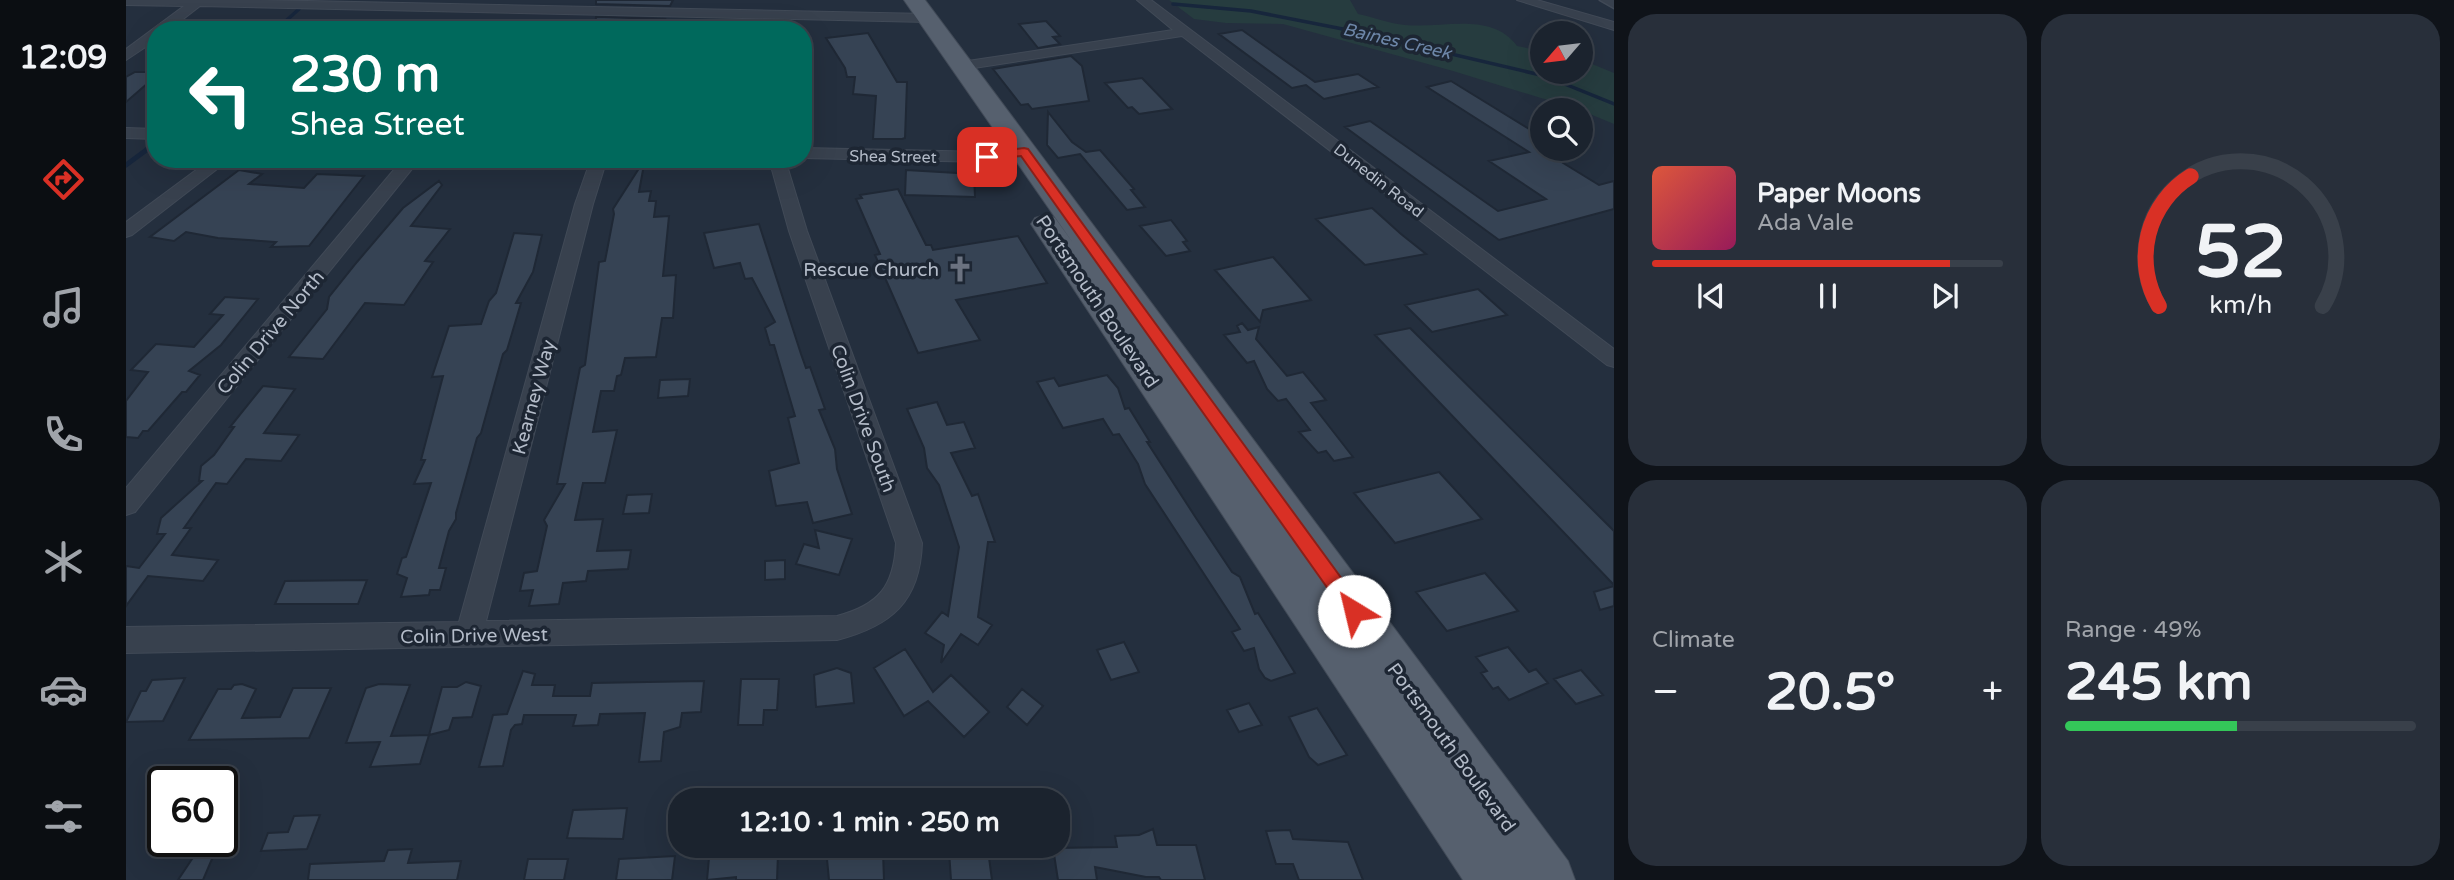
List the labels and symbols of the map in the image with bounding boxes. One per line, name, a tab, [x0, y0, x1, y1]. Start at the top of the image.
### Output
water label: Baines Creek	[1341, 18, 1455, 64]
north arrow	[1530, 21, 1592, 84]
pin	[957, 127, 1017, 187]
street label: Dunedin Road	[1329, 139, 1427, 222]
street label: Shea Street	[849, 146, 937, 168]
street label: Portsmouth Boulevard	[1031, 211, 1163, 392]
church icon: Rescue Church	[945, 254, 975, 284]
place label: Rescue Church	[803, 259, 939, 281]
street label: Colin Drive North	[213, 266, 329, 399]
street label: Kearney Way	[508, 337, 560, 457]
street label: Colin Drive South	[826, 341, 900, 495]
position arrow	[1317, 574, 1391, 648]
street label: Colin Drive West	[400, 624, 548, 648]
street label: Portsmouth Boulevard	[1383, 659, 1520, 836]
speed limit sign: 60	[147, 766, 238, 857]

